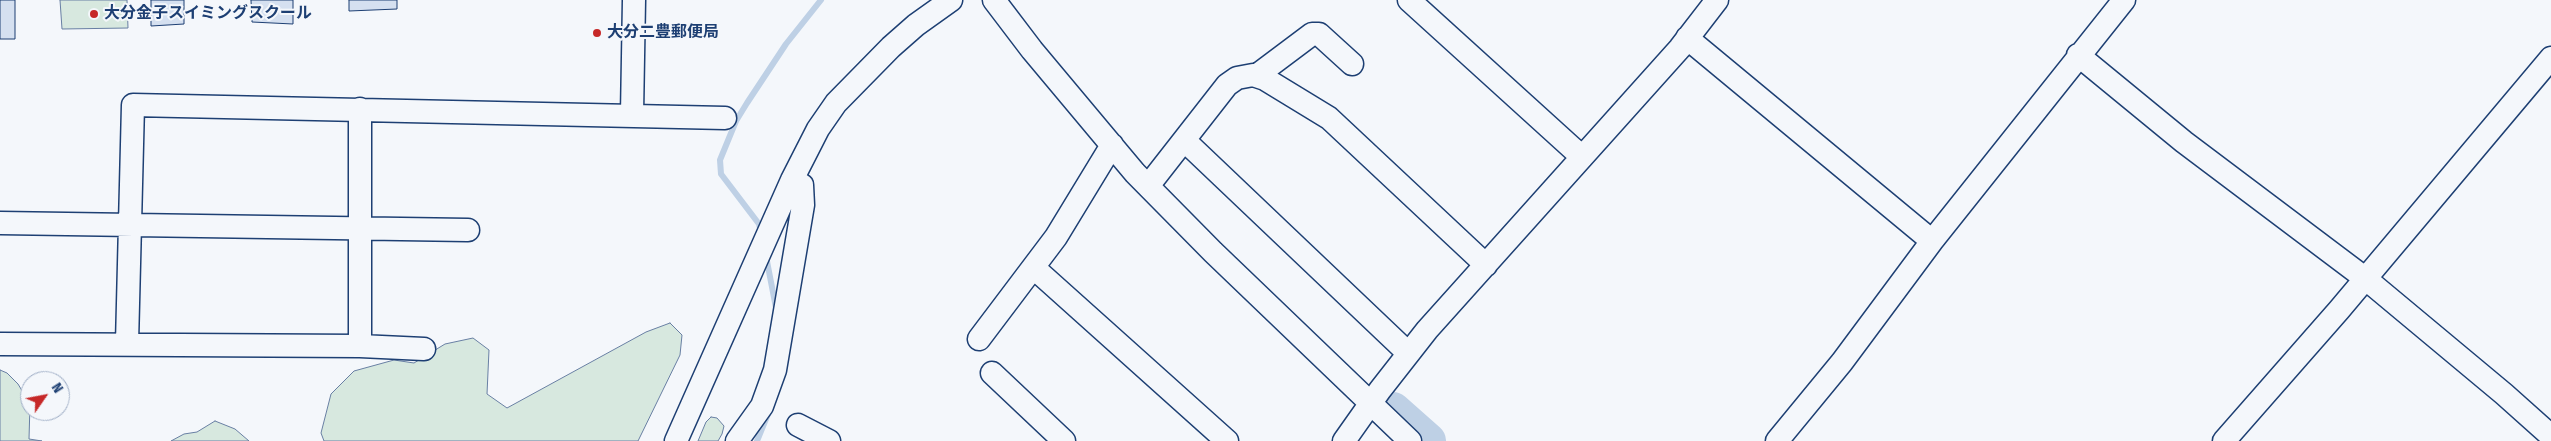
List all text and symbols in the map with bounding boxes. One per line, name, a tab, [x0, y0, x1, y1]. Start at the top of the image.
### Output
place label: 大分金子スイミングスクール	[104, 4, 312, 24]
marker: 大分金子スイミングスクール	[88, 8, 100, 20]
place label: 大分二豊郵便局	[607, 23, 719, 43]
marker: 大分二豊郵便局	[591, 27, 603, 39]
north arrow	[20, 371, 70, 421]
text: N	[48, 380, 67, 396]

